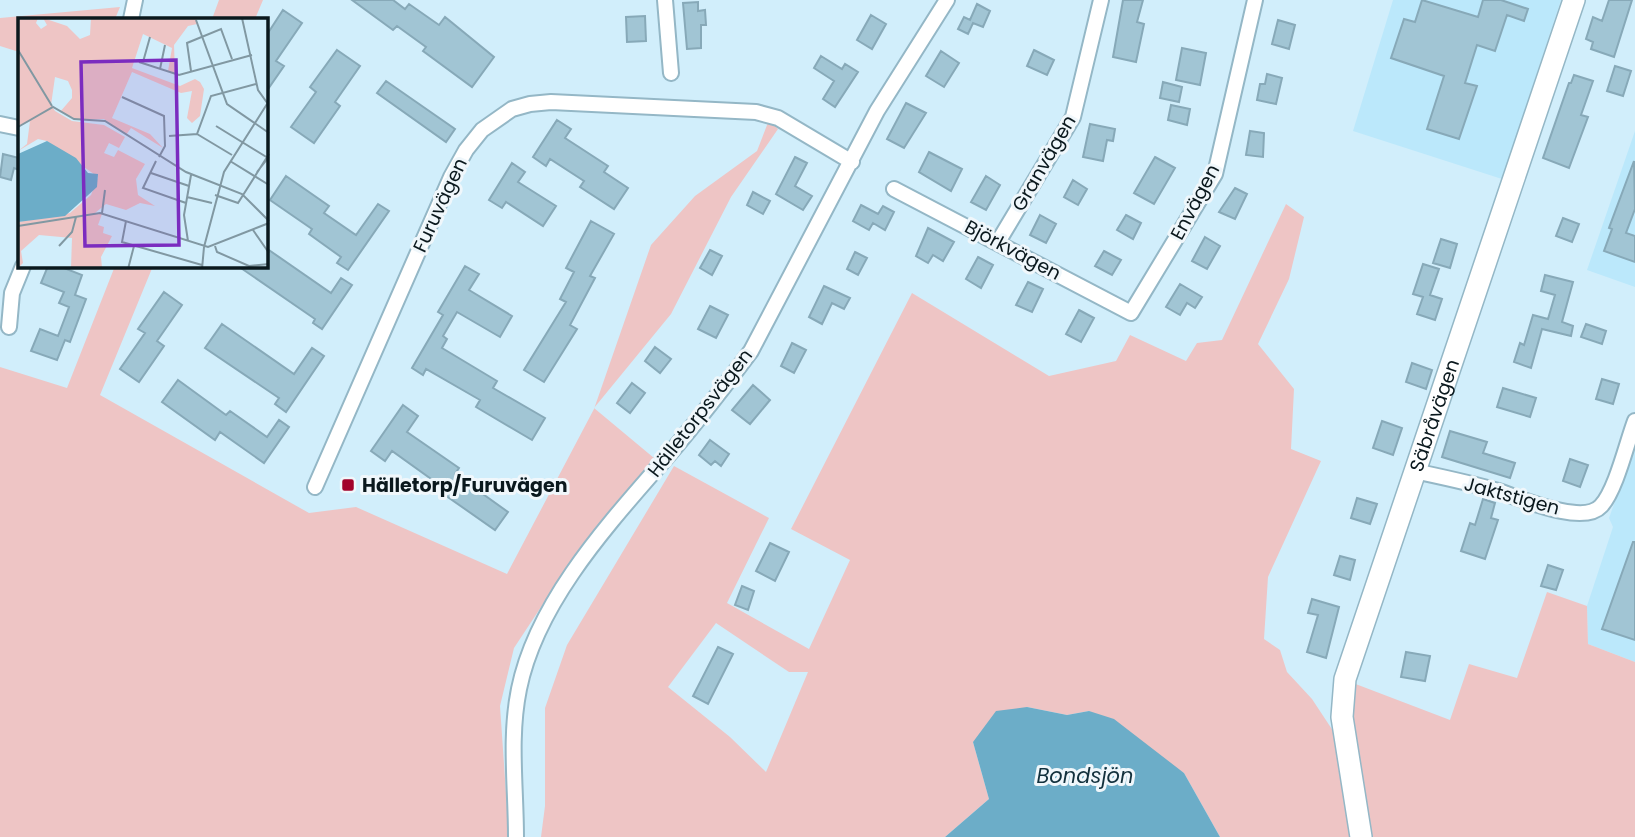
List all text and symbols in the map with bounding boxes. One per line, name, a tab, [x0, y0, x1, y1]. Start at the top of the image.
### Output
inset map	[18, 18, 268, 268]
street label: Granvägen	[1006, 110, 1082, 216]
street label: Furuvägen	[406, 153, 474, 257]
street label: Envägen	[1164, 159, 1226, 245]
street label: Björkvägen	[960, 213, 1066, 287]
street label: Hälletorpsvägen	[641, 343, 759, 483]
street label: Säbråvägen	[1402, 355, 1465, 475]
street label: Jaktstigen	[1461, 470, 1563, 522]
place label: Hälletorp/Furuvägen	[362, 472, 568, 499]
marker: Hälletorp/Furuvägen	[340, 477, 356, 493]
water label: Bondsjön	[1037, 761, 1134, 790]

